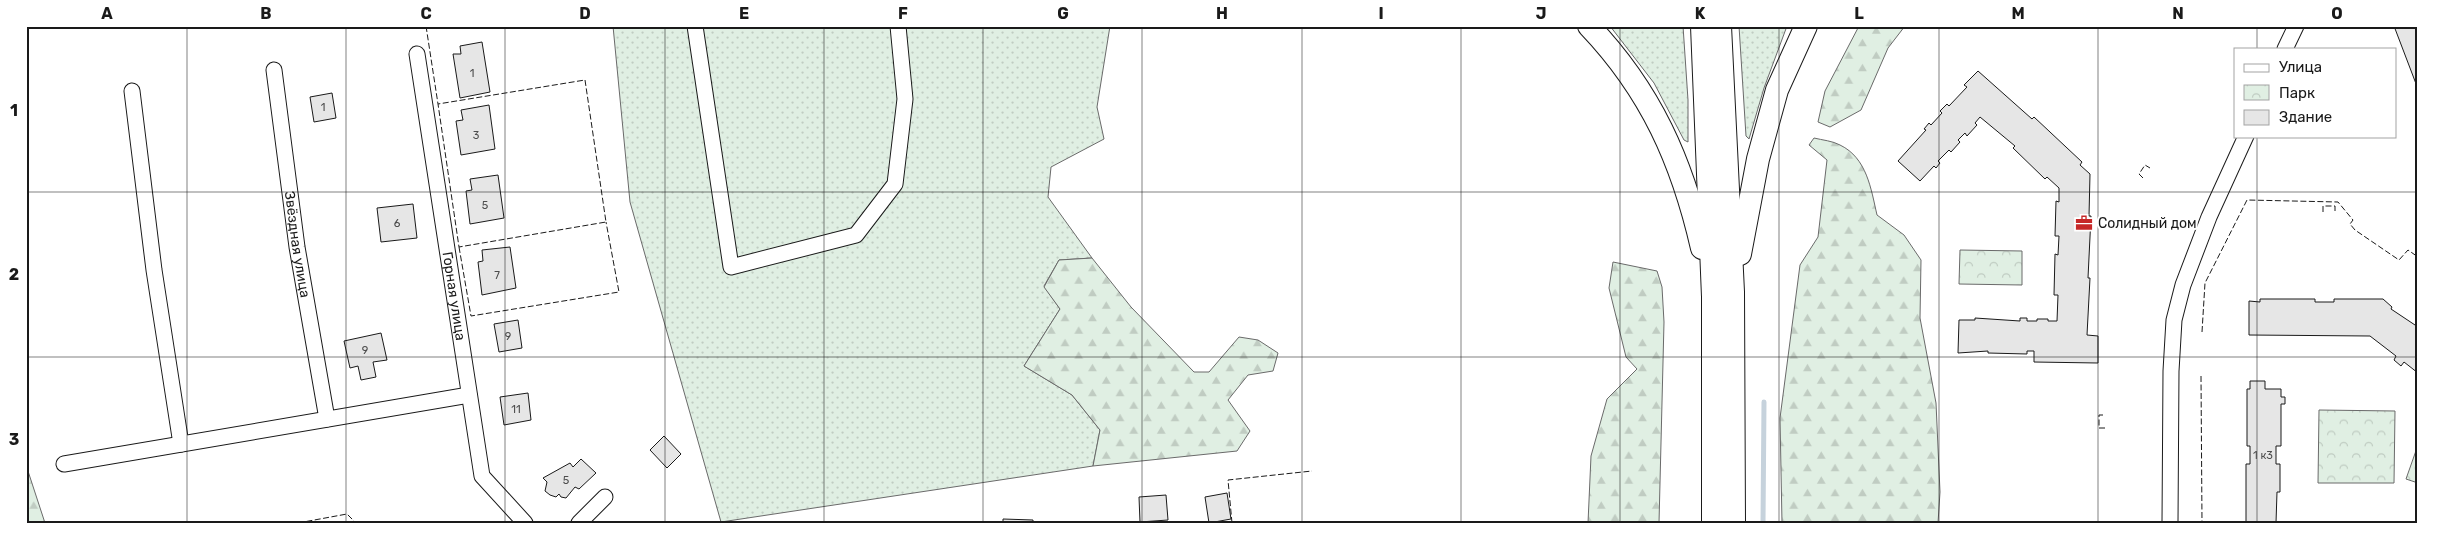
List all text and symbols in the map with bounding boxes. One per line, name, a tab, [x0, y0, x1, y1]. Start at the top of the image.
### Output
text: A	[101, 4, 113, 23]
text: B	[260, 4, 272, 23]
text: C	[420, 4, 432, 23]
text: D	[579, 4, 591, 23]
text: E	[739, 4, 749, 23]
text: F	[898, 4, 908, 23]
text: G	[1057, 4, 1069, 23]
text: H	[1216, 4, 1228, 23]
text: I	[1378, 4, 1384, 23]
text: J	[1536, 4, 1546, 23]
text: K	[1695, 4, 1706, 23]
text: L	[1854, 4, 1864, 23]
text: M	[2011, 4, 2025, 23]
text: N	[2172, 4, 2184, 23]
text: O	[2331, 4, 2343, 23]
legend	[2234, 48, 2396, 138]
text: Улица	[2279, 58, 2322, 76]
house number: 1	[470, 67, 474, 80]
text: Парк	[2279, 84, 2315, 102]
text: 1	[10, 101, 18, 120]
house number: 1	[321, 101, 325, 114]
text: Здание	[2279, 108, 2332, 126]
house number: 3	[473, 129, 480, 142]
street label: Звёздная улица	[281, 190, 314, 299]
house number: 5	[482, 199, 489, 212]
office icon: Солидный дом	[2074, 213, 2094, 233]
place label: Солидный дом	[2098, 215, 2197, 232]
house number: 6	[394, 217, 401, 230]
street label: Горная улица	[439, 251, 469, 342]
text: 2	[9, 265, 19, 284]
house number: 7	[494, 269, 500, 282]
house number: 9	[505, 330, 511, 343]
house number: 9	[362, 344, 368, 357]
house number: 11	[511, 403, 521, 416]
text: 3	[9, 430, 19, 449]
house number: 1 к3	[2253, 449, 2273, 462]
house number: 5	[563, 474, 570, 487]

